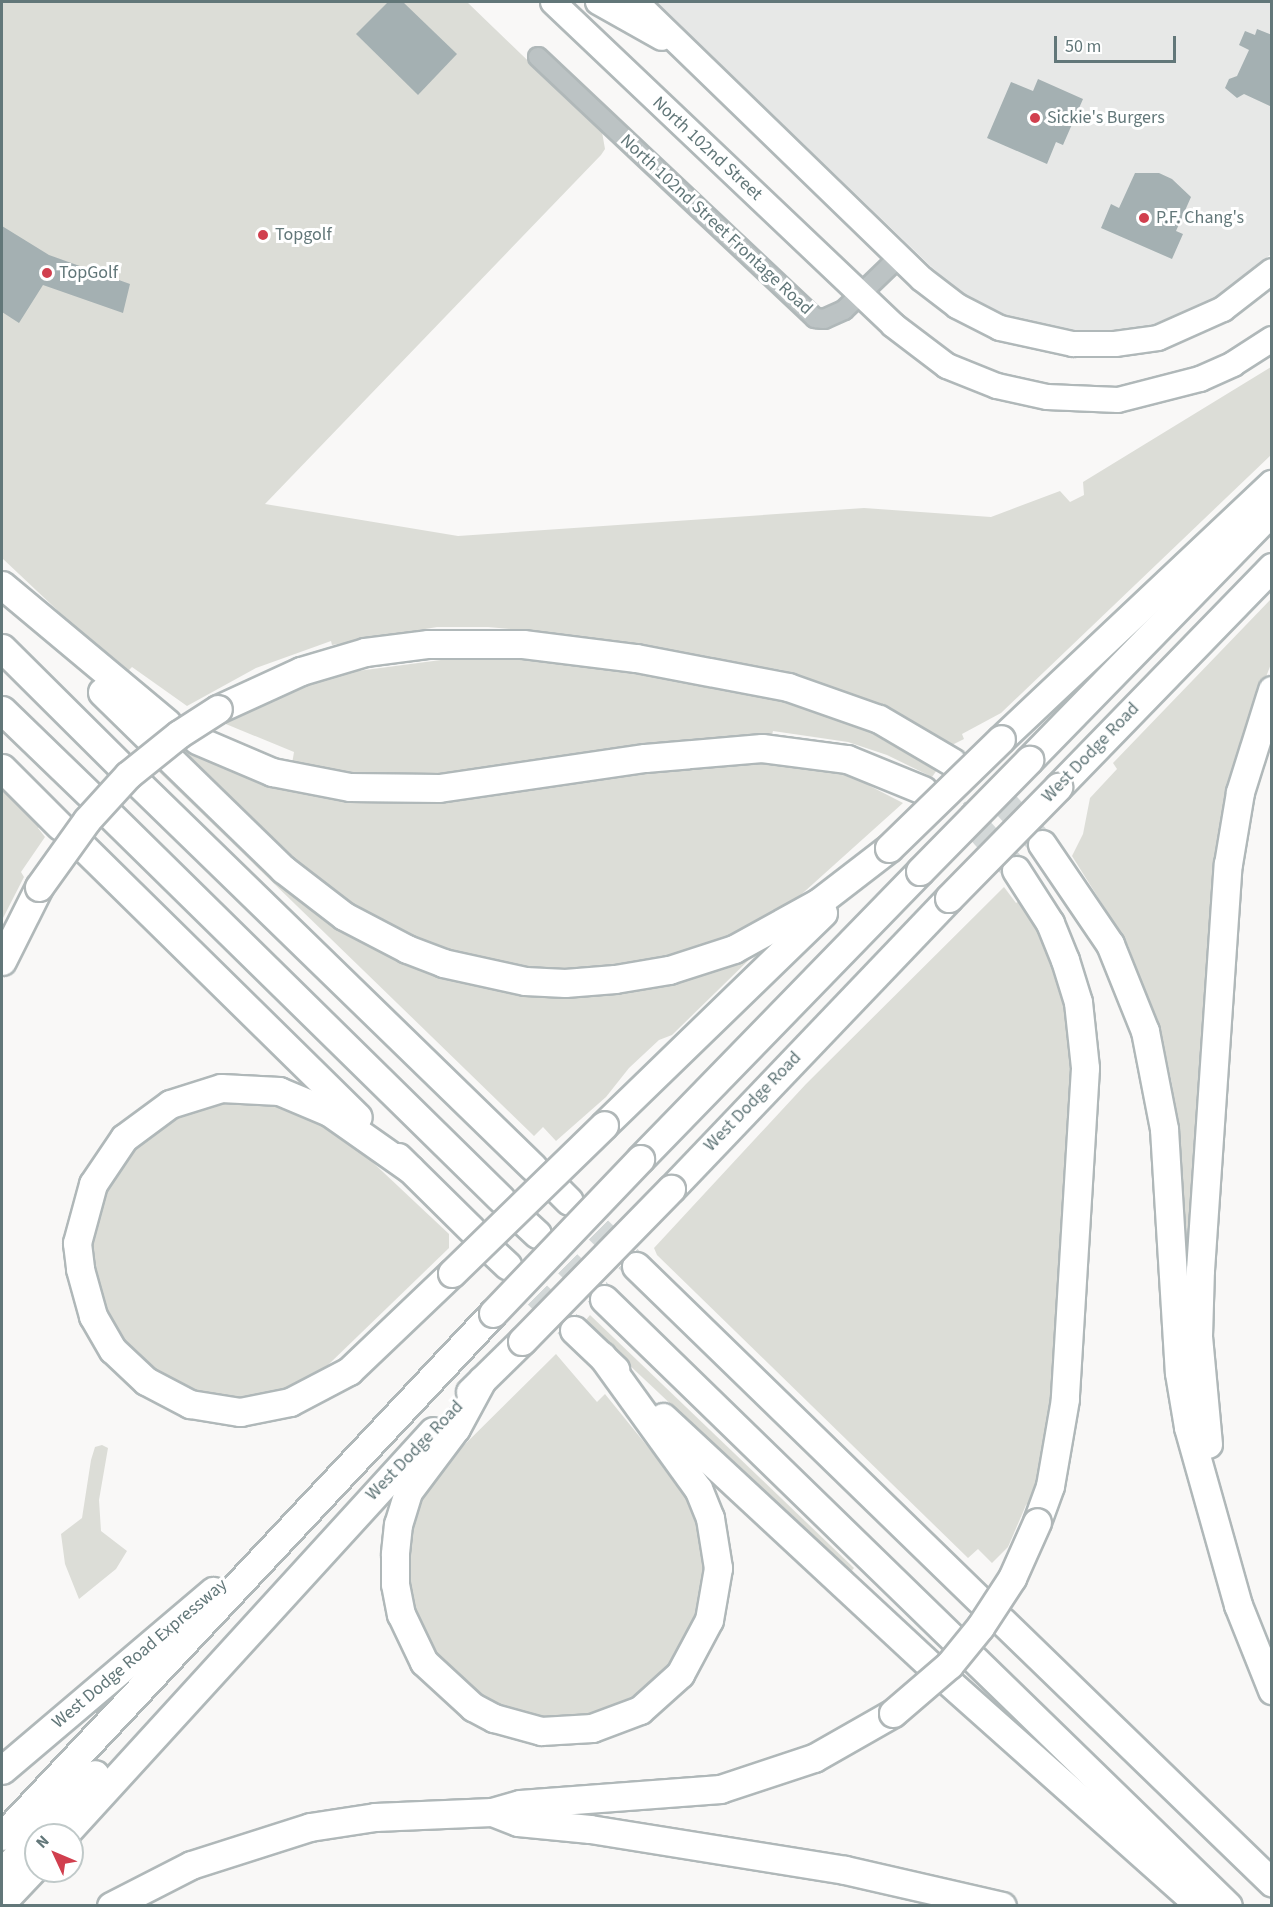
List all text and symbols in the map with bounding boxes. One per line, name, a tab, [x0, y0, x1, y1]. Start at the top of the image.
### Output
scale bar	[1057, 24, 1178, 62]
text: 50 m	[1065, 34, 1101, 59]
street label: North 102nd Street	[648, 93, 766, 205]
place label: Sickie's Burgers	[1047, 107, 1165, 129]
marker: Sickie's Burgers	[1028, 111, 1042, 125]
street label: North 102nd Street Frontage Road	[615, 130, 817, 320]
place label: P.F. Chang's	[1156, 207, 1244, 229]
marker: P.F. Chang's	[1137, 211, 1151, 225]
place label: Topgolf	[275, 224, 332, 246]
marker: Topgolf	[256, 228, 270, 242]
place label: TopGolf	[59, 262, 118, 284]
marker: TopGolf	[40, 266, 54, 280]
street label: West Dodge Road	[1038, 698, 1144, 808]
street label: West Dodge Road	[700, 1047, 806, 1157]
street label: West Dodge Road	[362, 1396, 468, 1506]
street label: West Dodge Road Expressway	[48, 1575, 232, 1733]
north arrow	[24, 1823, 84, 1883]
text: N	[31, 1830, 54, 1853]

